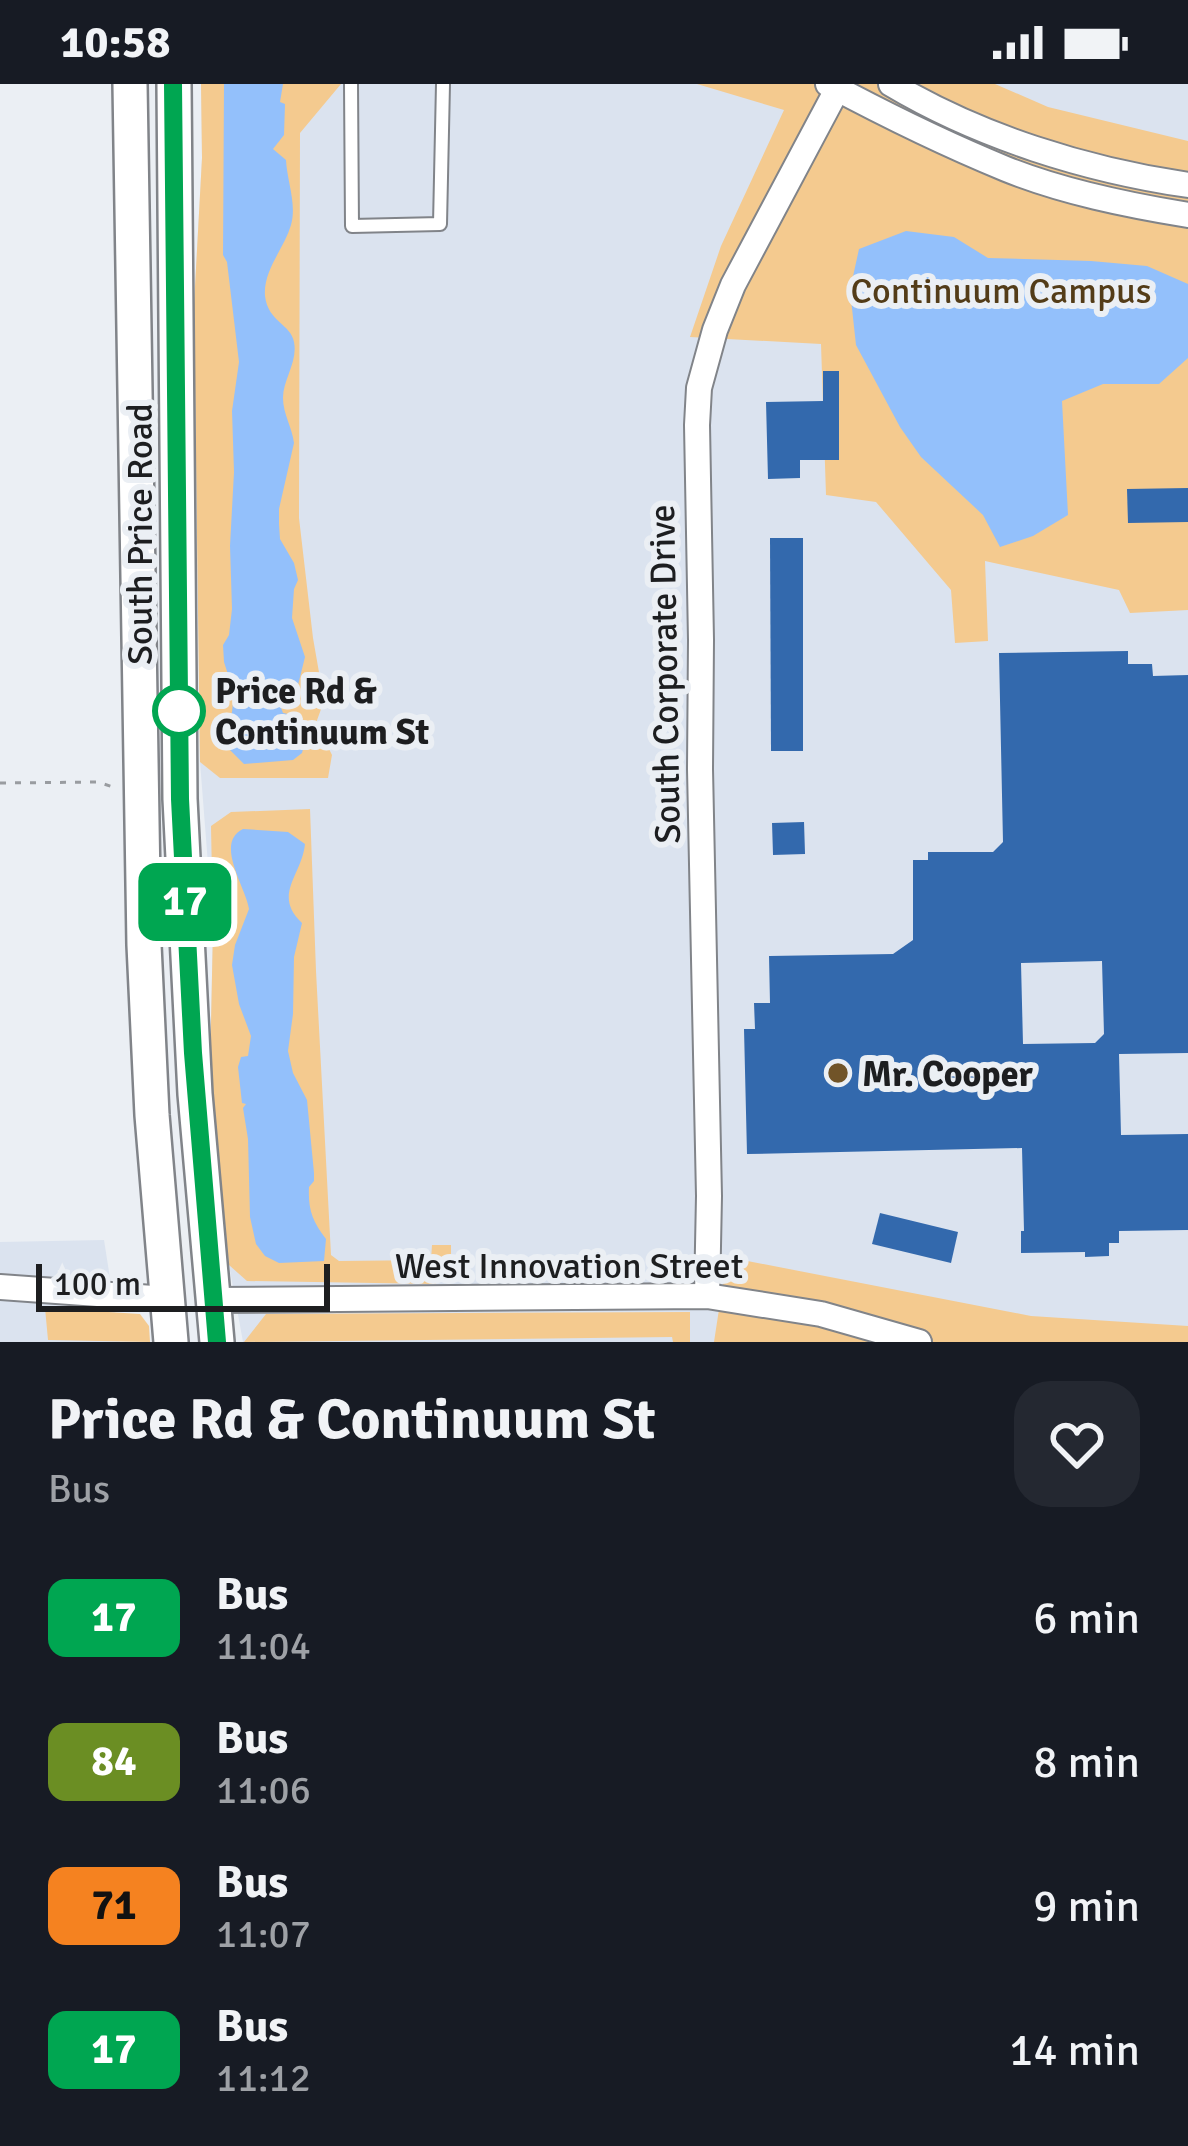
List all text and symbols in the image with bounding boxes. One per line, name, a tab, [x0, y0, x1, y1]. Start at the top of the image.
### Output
text: 10:58	[60, 15, 170, 70]
park label: Continuum Campus	[850, 269, 1152, 314]
street label: South Price Road	[118, 403, 163, 665]
street label: South Corporate Drive	[640, 504, 691, 844]
place label: Price Rd & Continuum St	[215, 669, 429, 755]
marker: Price Rd & Continuum St	[154, 686, 204, 736]
line badge: 17	[131, 863, 239, 941]
text: 17	[162, 876, 208, 927]
place label: Mr. Cooper	[862, 1052, 1034, 1097]
marker: Mr. Cooper	[825, 1060, 851, 1086]
street label: West Innovation Street	[395, 1244, 743, 1289]
scale bar	[36, 1258, 330, 1311]
text: 100 m	[54, 1264, 141, 1305]
button: heart	[1014, 1381, 1140, 1507]
text: Price Rd & Continuum St	[48, 1384, 656, 1455]
text: Bus	[48, 1465, 110, 1513]
text: Bus	[216, 1567, 288, 1622]
text: 6 min	[1033, 1591, 1140, 1646]
text: 17	[91, 1592, 137, 1643]
text: 11:04	[216, 1622, 311, 1670]
text: Bus	[216, 1711, 288, 1766]
text: 8 min	[1033, 1735, 1140, 1790]
text: 84	[91, 1736, 137, 1787]
text: 11:06	[216, 1766, 311, 1814]
text: Bus	[216, 1855, 288, 1910]
text: 9 min	[1033, 1879, 1140, 1934]
text: 71	[91, 1880, 137, 1931]
text: 11:07	[216, 1910, 311, 1958]
text: Bus	[216, 1999, 288, 2054]
text: 14 min	[1009, 2023, 1140, 2078]
text: 17	[91, 2024, 137, 2075]
text: 11:12	[216, 2054, 311, 2102]

